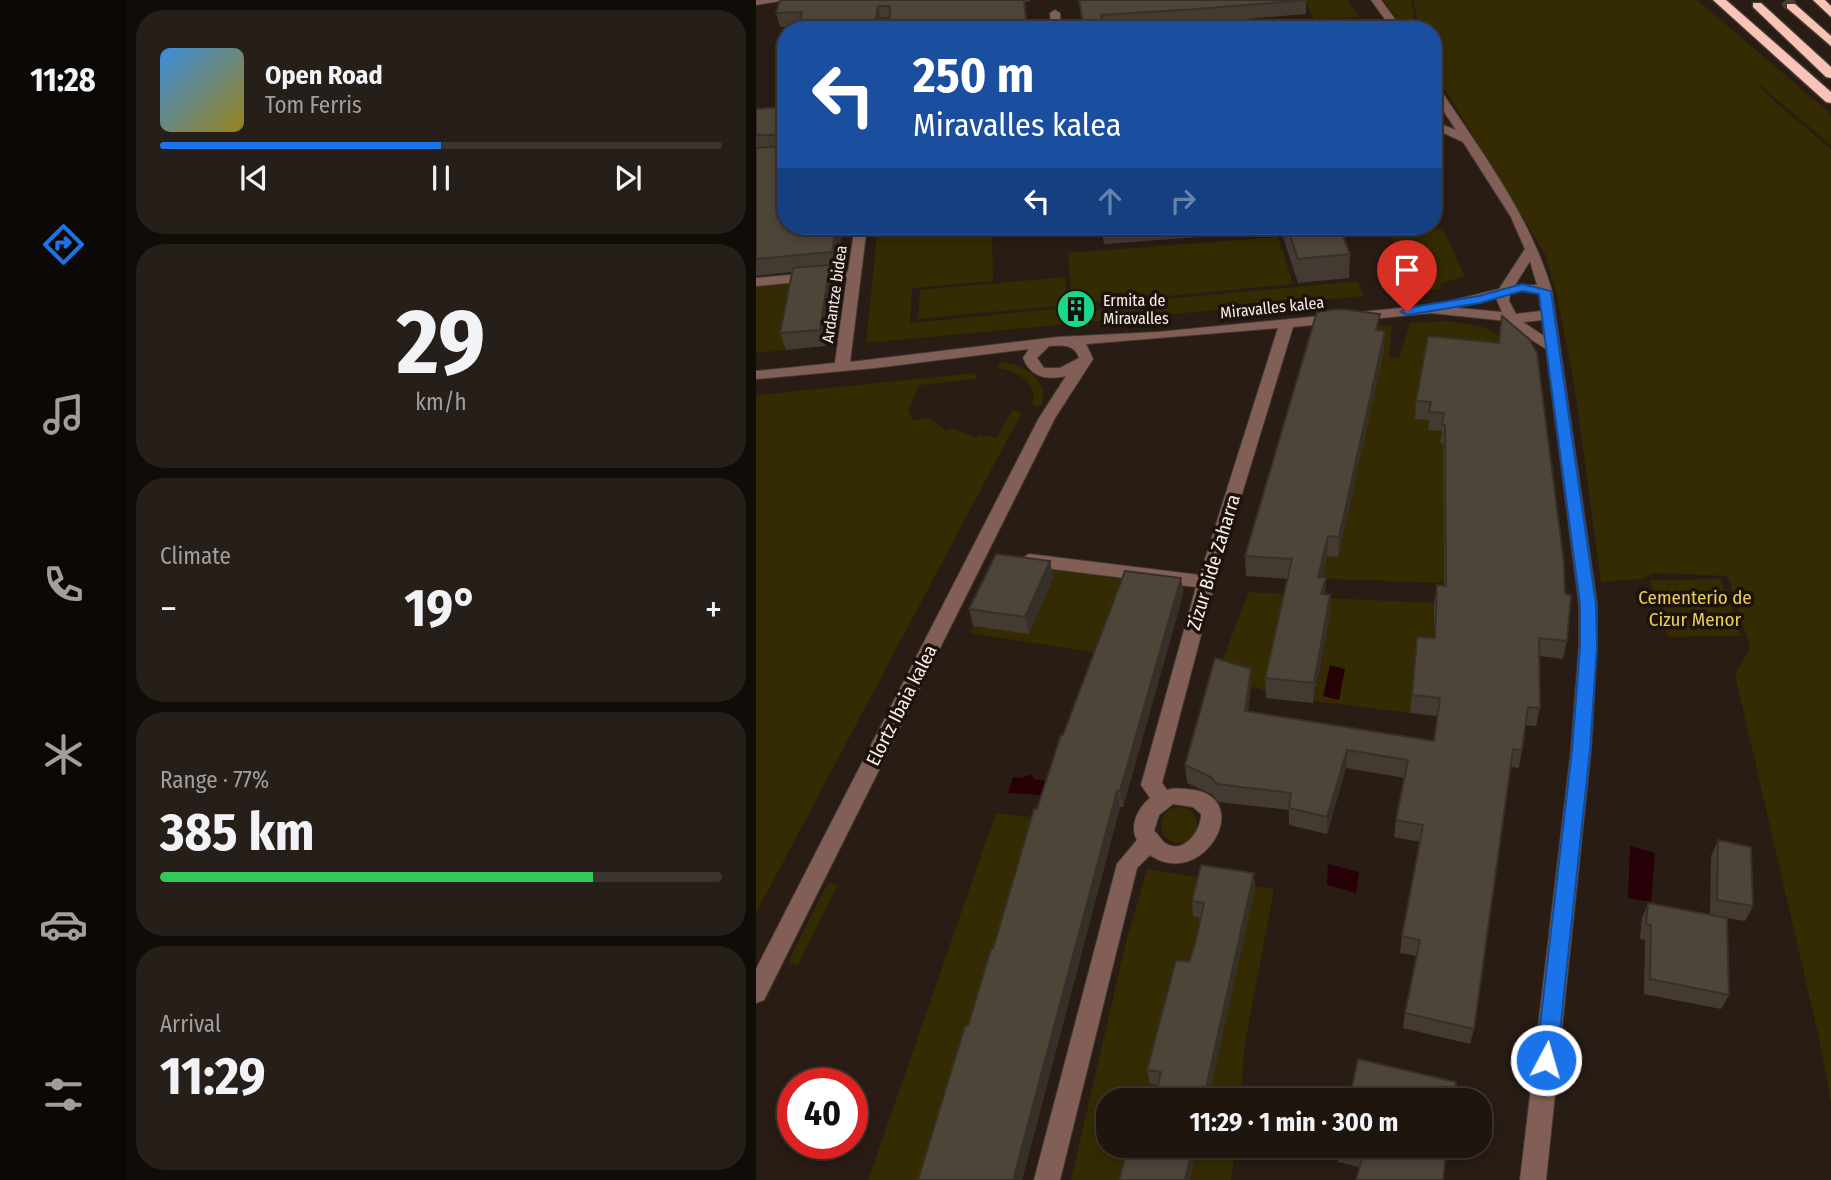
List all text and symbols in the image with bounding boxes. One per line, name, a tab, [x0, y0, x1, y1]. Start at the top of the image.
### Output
text: 250 m	[913, 46, 1034, 105]
icon: left	[798, 49, 889, 140]
text: Open Road	[265, 60, 383, 91]
text: 11:28	[30, 61, 96, 99]
text: Tom Ferris	[265, 91, 362, 119]
text: Miravalles kalea	[913, 106, 1121, 144]
icon: previous	[235, 159, 273, 197]
icon: pause	[422, 159, 460, 197]
icon: next	[609, 159, 647, 197]
icon: left	[1018, 182, 1056, 220]
icon: ahead	[1091, 182, 1129, 220]
icon: right	[1164, 182, 1202, 220]
icon: directions	[39, 220, 88, 269]
pin	[1377, 240, 1437, 312]
street label: Ardantze bidea	[818, 244, 851, 344]
icon: arrive	[1388, 251, 1426, 289]
text: 29	[397, 288, 485, 397]
building icon: Ermita de Miravalles	[1055, 288, 1097, 330]
place label: Ermita de Miravalles	[1103, 291, 1169, 328]
street label: Miravalles kalea	[1219, 293, 1325, 322]
text: km/h	[415, 388, 467, 416]
icon: music	[39, 390, 88, 439]
street label: Zizur Bide Zaharra	[1182, 492, 1245, 633]
text: Climate	[160, 542, 231, 570]
icon: phone	[39, 560, 88, 609]
text: 19°	[404, 577, 478, 640]
text: −	[160, 586, 177, 632]
text: +	[705, 586, 722, 632]
park label: Cementerio de Cizur Menor	[1638, 586, 1752, 631]
street label: Elortz Ibaia kalea	[861, 641, 942, 769]
icon: climate	[39, 730, 88, 779]
text: Range · 77%	[160, 766, 269, 794]
text: 385 km	[160, 801, 315, 864]
icon: car	[39, 900, 88, 949]
text: Arrival	[160, 1010, 221, 1038]
position arrow	[1509, 1023, 1583, 1097]
text: 11:29	[160, 1045, 266, 1108]
speed limit sign: 40	[777, 1068, 868, 1159]
icon: filters	[39, 1070, 88, 1119]
text: 11:29 · 1 min · 300 m	[1190, 1107, 1398, 1138]

